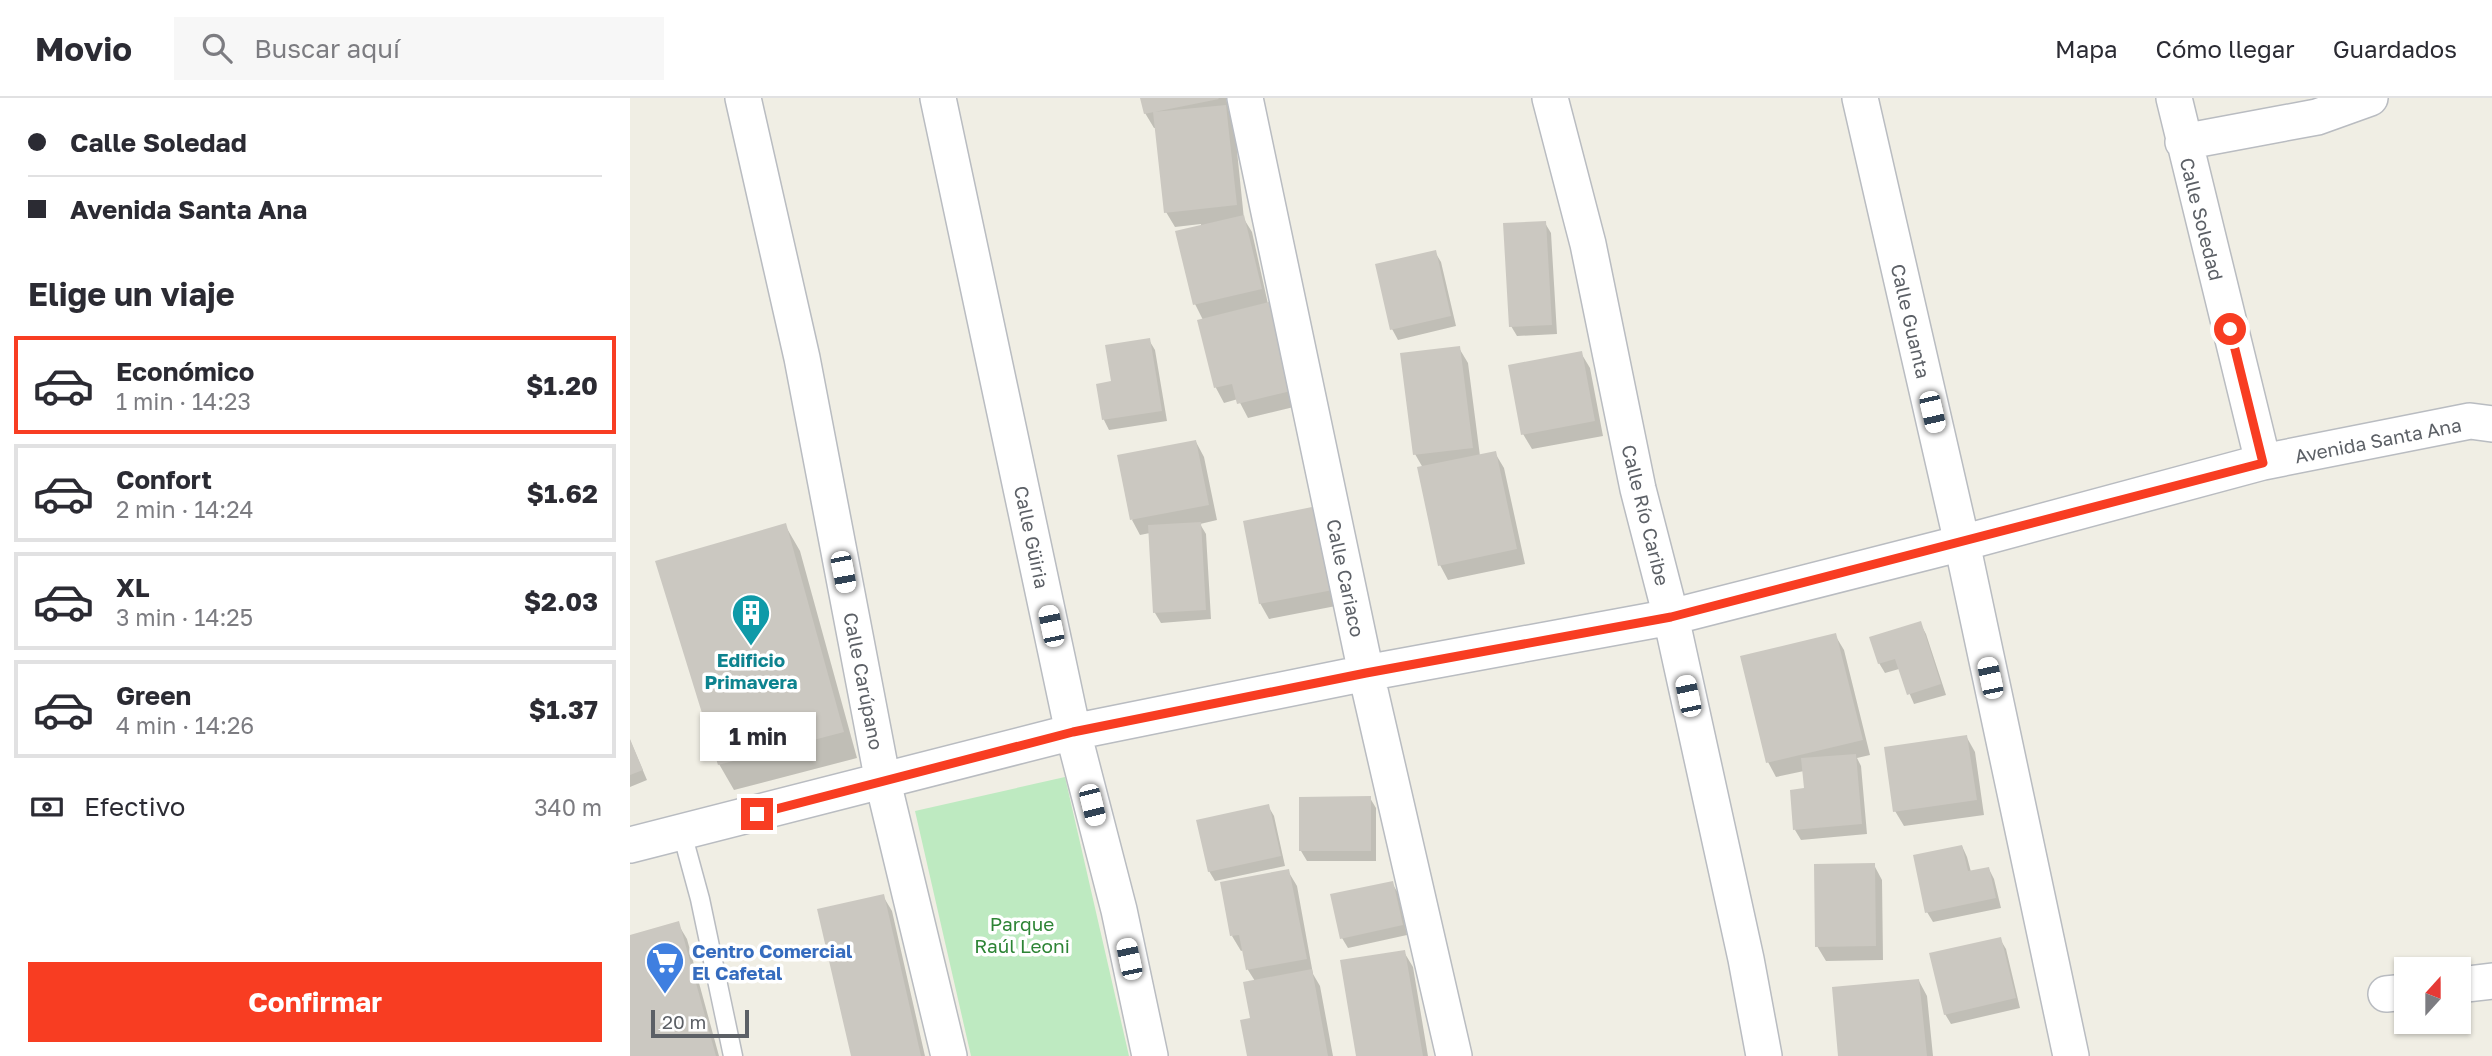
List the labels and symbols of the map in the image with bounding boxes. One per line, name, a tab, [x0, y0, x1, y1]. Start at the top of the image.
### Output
street label: Calle Soledad	[2176, 155, 2228, 283]
street label: Calle Guanta	[1887, 261, 1935, 381]
route start	[2214, 313, 2246, 345]
car	[1918, 389, 1947, 435]
street label: Avenida Santa Ana	[2293, 413, 2463, 467]
street label: Calle Río Caribe	[1617, 442, 1675, 588]
street label: Calle Güiria	[1010, 483, 1054, 591]
street label: Calle Cariaco	[1322, 517, 1370, 639]
car	[829, 549, 858, 595]
building icon: Edificio Primavera	[730, 592, 772, 647]
car	[1037, 603, 1066, 649]
street label: Calle Carúpano	[839, 610, 889, 752]
place label: Edificio Primavera	[704, 648, 798, 693]
car	[1976, 655, 2005, 701]
car	[1674, 673, 1703, 719]
callout: 1 min	[699, 712, 815, 762]
car	[1077, 782, 1108, 828]
route end	[741, 798, 773, 830]
park label: Parque Raúl Leoni	[974, 912, 1070, 957]
car	[1115, 936, 1144, 982]
place label: Centro Comercial El Cafetal	[692, 939, 852, 984]
supermarket icon: Centro Comercial El Cafetal	[644, 940, 686, 995]
north arrow	[2394, 957, 2471, 1034]
scale bar	[651, 1007, 749, 1039]

